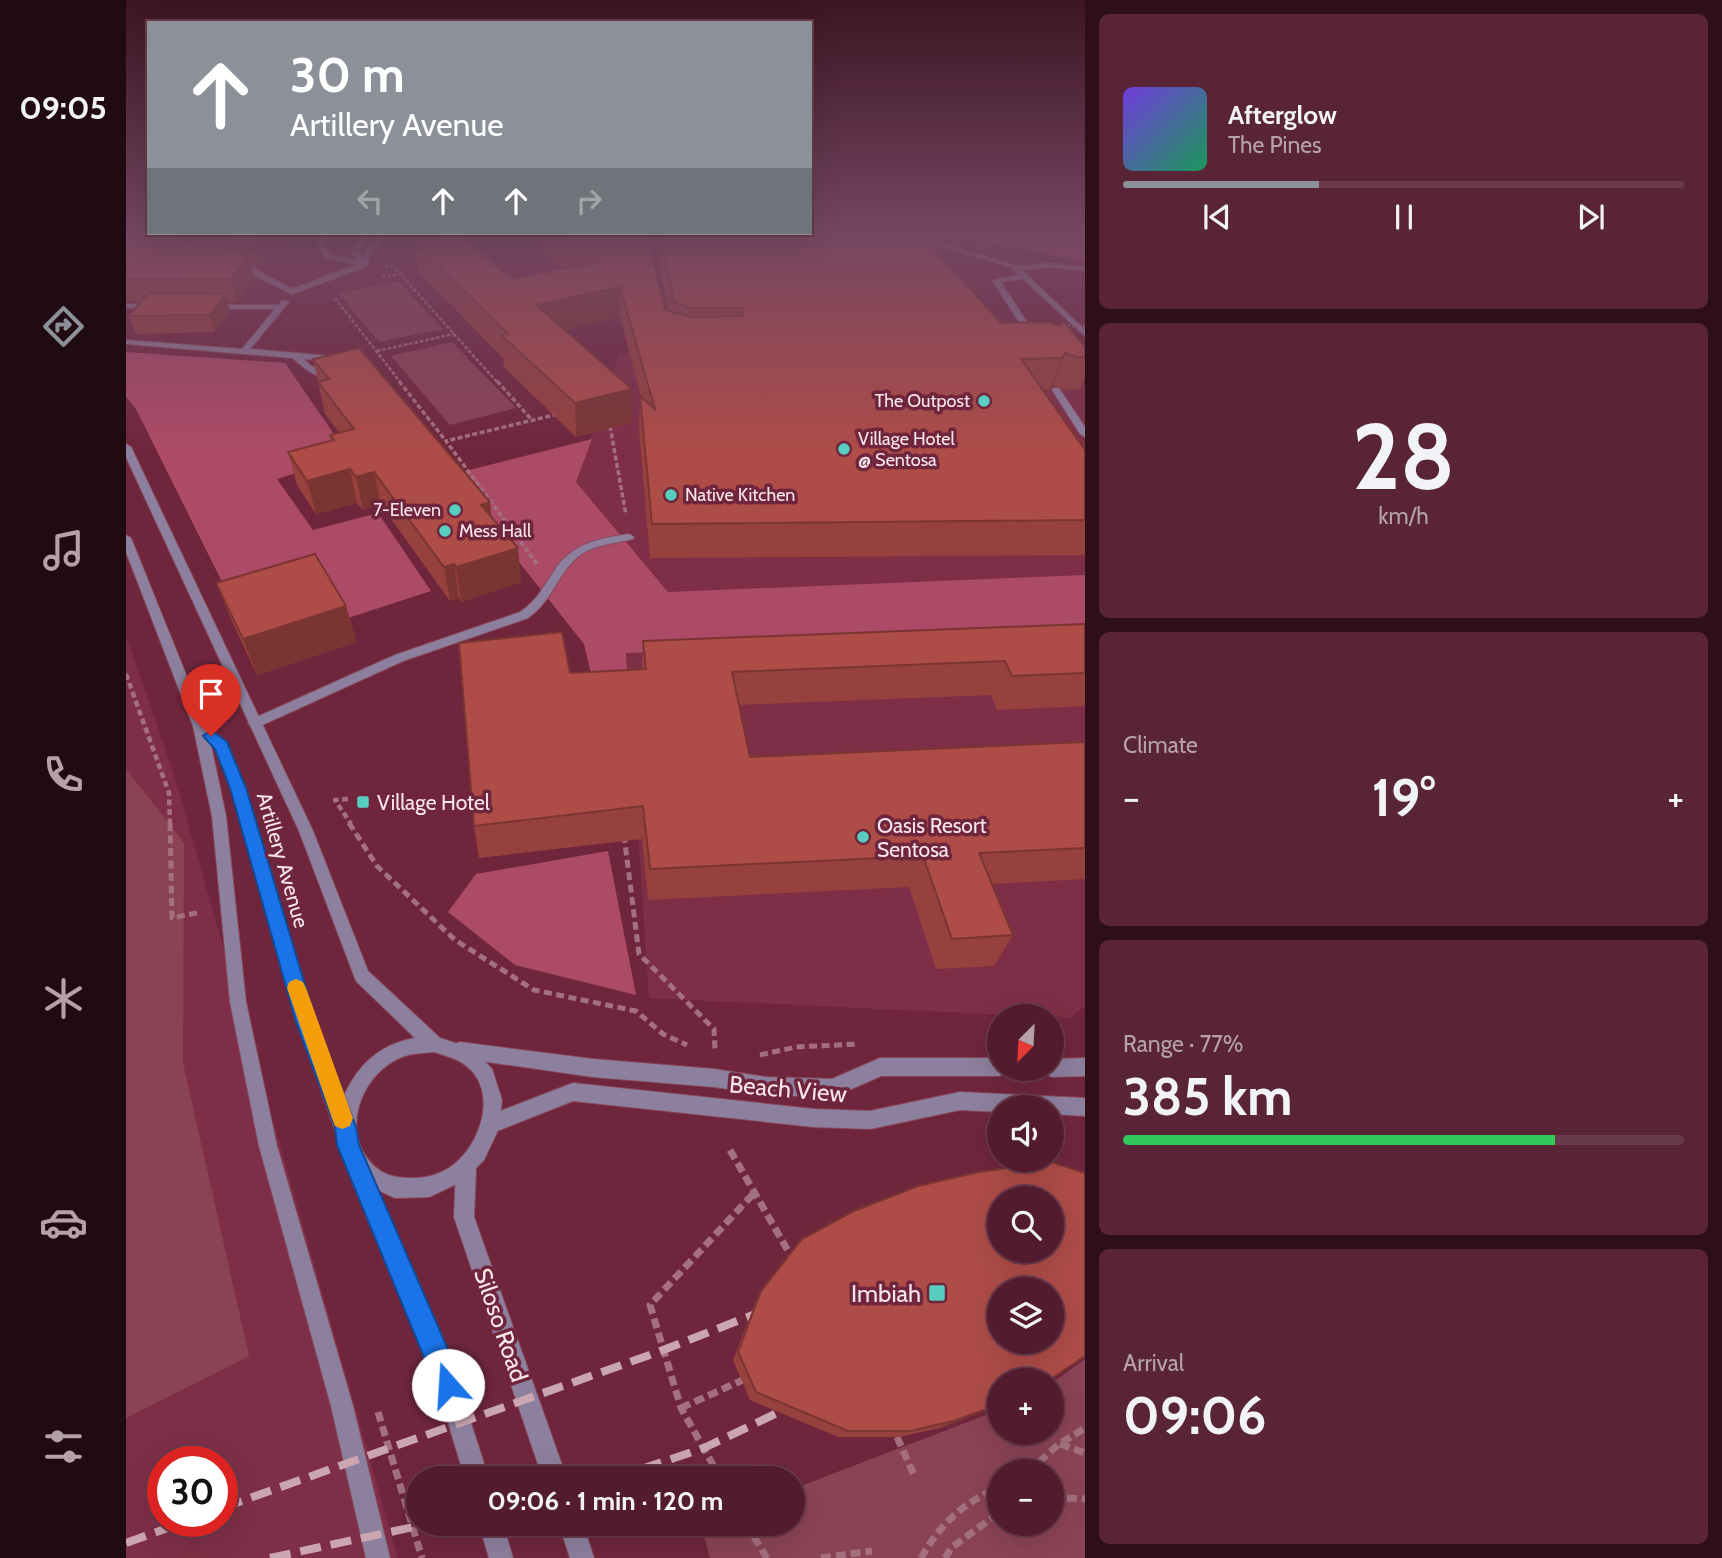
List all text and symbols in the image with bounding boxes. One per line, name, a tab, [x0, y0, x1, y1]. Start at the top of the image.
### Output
text: 30 m	[290, 45, 405, 104]
icon: ahead	[175, 49, 266, 140]
text: 09:05	[19, 88, 107, 127]
text: Afterglow	[1228, 99, 1337, 131]
text: Artillery Avenue	[290, 105, 504, 144]
text: The Pines	[1228, 131, 1322, 159]
icon: left	[351, 182, 389, 220]
icon: ahead	[424, 182, 462, 220]
icon: ahead	[497, 182, 535, 220]
icon: right	[570, 182, 608, 220]
icon: previous	[1198, 198, 1236, 236]
icon: pause	[1385, 198, 1423, 236]
icon: next	[1572, 198, 1610, 236]
icon: directions	[39, 302, 88, 351]
place label: The Outpost	[875, 390, 970, 412]
marker: The Outpost	[976, 393, 992, 409]
text: 28	[1352, 401, 1455, 512]
place label: Village Hotel @ Sentosa	[858, 428, 955, 471]
marker: Village Hotel @ Sentosa	[836, 441, 852, 457]
place label: Native Kitchen	[685, 484, 795, 506]
marker: Native Kitchen	[663, 487, 679, 503]
place label: 7-Eleven	[373, 499, 441, 521]
marker: 7-Eleven	[447, 502, 463, 518]
text: km/h	[1378, 502, 1429, 530]
place label: Mess Hall	[459, 520, 532, 542]
marker: Mess Hall	[437, 523, 453, 539]
icon: music	[39, 526, 88, 575]
pin	[181, 664, 241, 736]
icon: arrive	[192, 675, 230, 713]
text: Climate	[1123, 731, 1198, 759]
icon: phone	[39, 750, 88, 799]
text: 19°	[1372, 766, 1435, 829]
text: −	[1123, 774, 1140, 821]
text: +	[1667, 774, 1684, 821]
street label: Artillery Avenue	[252, 789, 314, 931]
place label: Village Hotel	[377, 790, 490, 815]
marker: Village Hotel	[355, 794, 371, 810]
place label: Oasis Resort Sentosa	[877, 813, 987, 862]
marker: Oasis Resort Sentosa	[855, 829, 871, 845]
icon: climate	[39, 974, 88, 1023]
north arrow	[987, 1004, 1064, 1082]
map controls	[987, 1004, 1064, 1536]
text: Range · 77%	[1123, 1030, 1244, 1058]
text: 385 km	[1123, 1065, 1292, 1128]
street label: Beach View	[728, 1069, 849, 1109]
button: sound	[987, 1095, 1064, 1172]
button: search	[987, 1186, 1064, 1263]
icon: car	[39, 1198, 88, 1247]
street label: Siloso Road	[468, 1264, 534, 1386]
button: layers	[987, 1277, 1064, 1354]
place label: Imbiah	[851, 1279, 921, 1308]
marker: Imbiah	[927, 1283, 947, 1303]
position arrow	[411, 1348, 485, 1422]
text: Arrival	[1123, 1349, 1184, 1377]
button: +	[987, 1368, 1064, 1445]
text: 09:06	[1123, 1384, 1266, 1447]
icon: filters	[39, 1422, 88, 1471]
speed limit sign: 30	[147, 1446, 238, 1537]
button: −	[987, 1459, 1064, 1536]
text: 09:06 · 1 min · 120 m	[488, 1485, 723, 1517]

